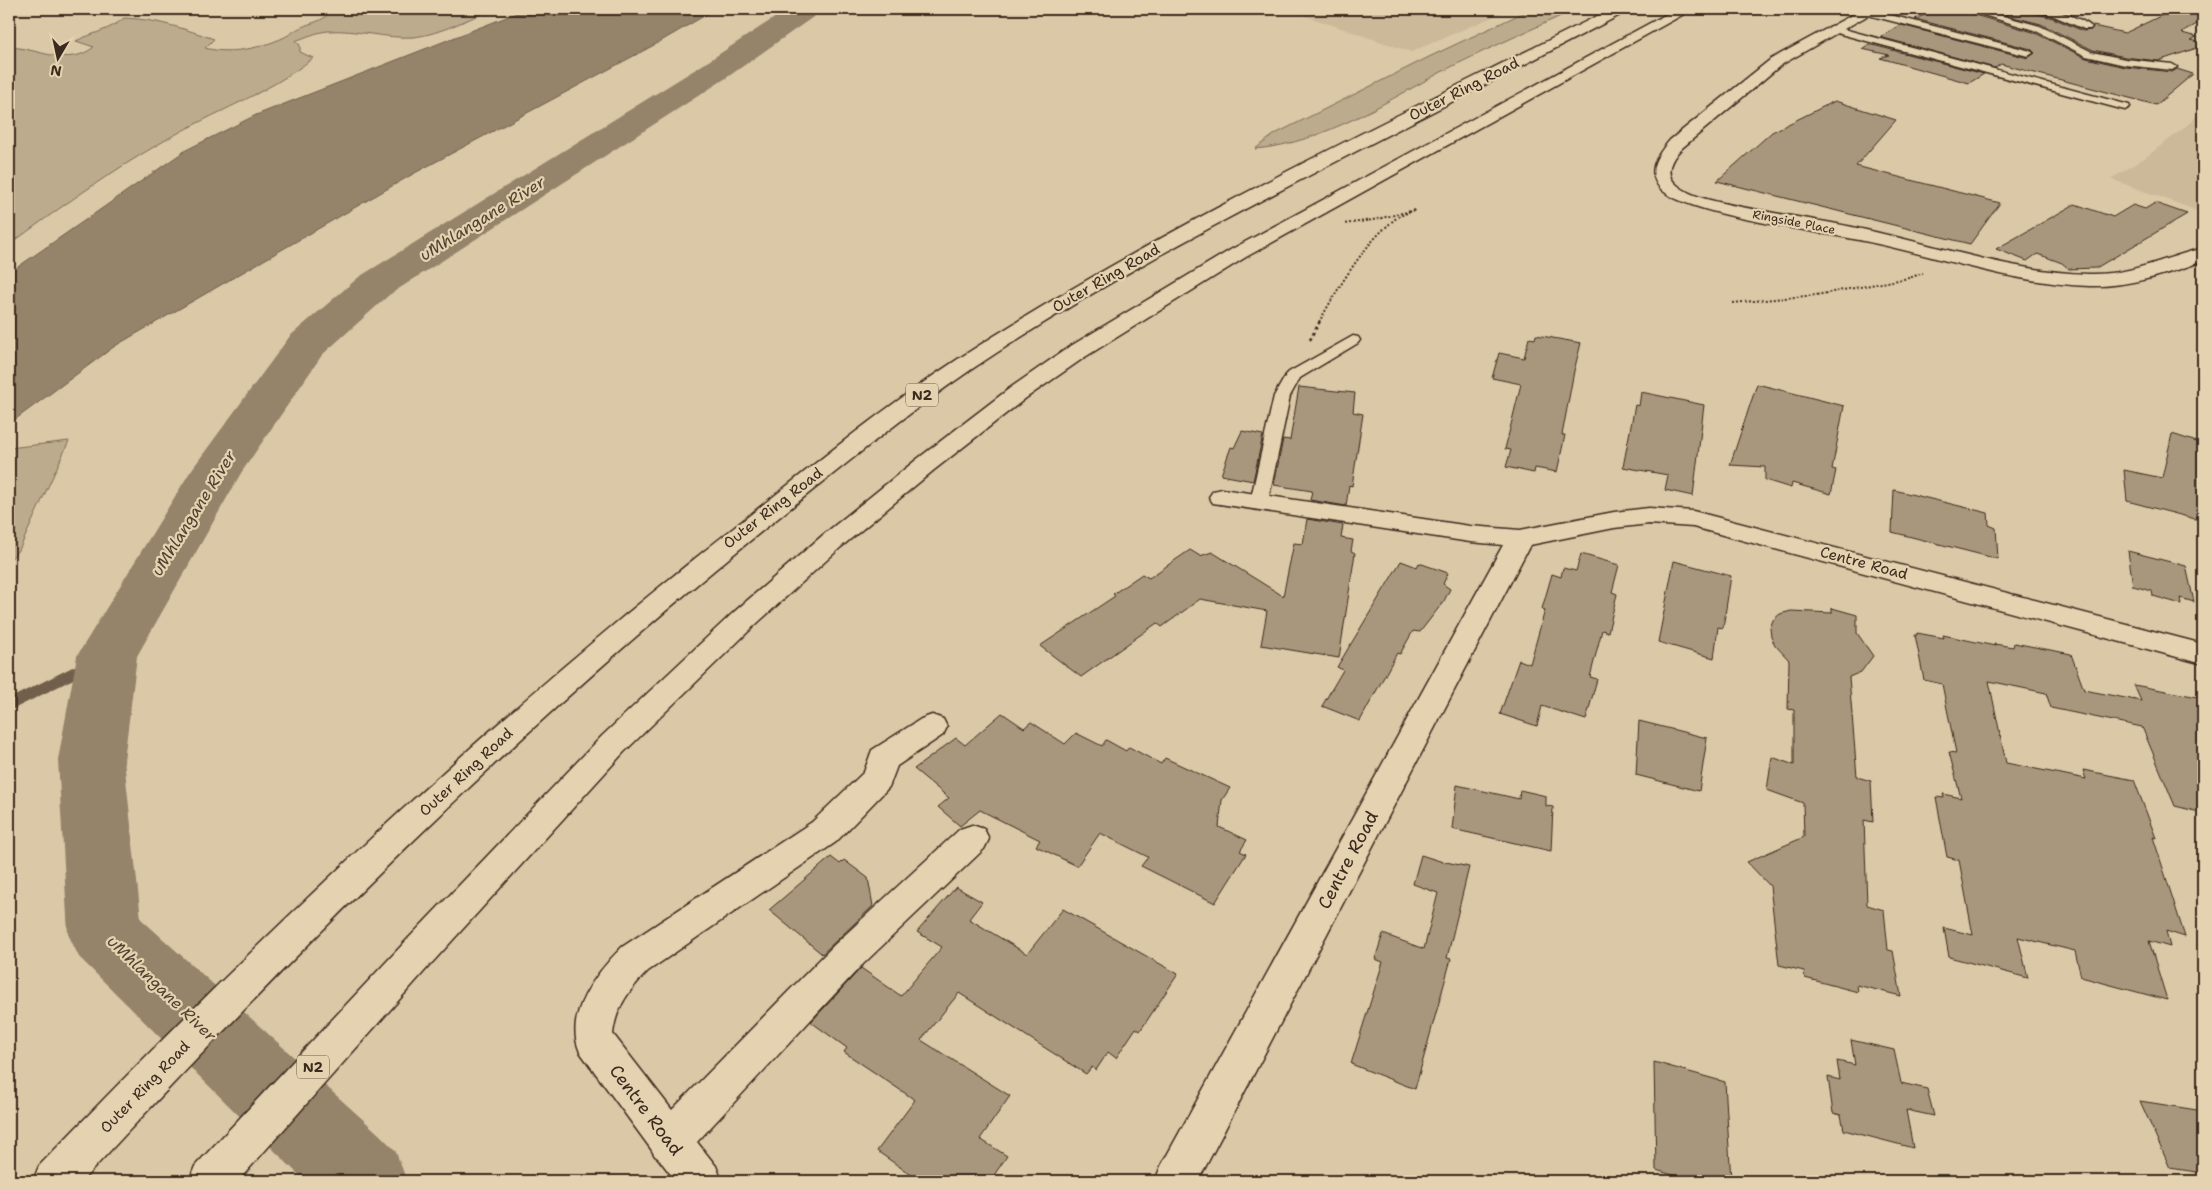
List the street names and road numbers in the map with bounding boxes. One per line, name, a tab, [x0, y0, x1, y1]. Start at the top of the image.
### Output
street label: Outer Ring Road	[1405, 52, 1523, 125]
street label: Ringside Place	[1751, 206, 1837, 238]
street label: Outer Ring Road	[1048, 239, 1164, 317]
road number: N2	[906, 384, 938, 406]
street label: Outer Ring Road	[719, 462, 827, 553]
street label: Centre Road	[1818, 542, 1911, 584]
street label: Outer Ring Road	[415, 723, 518, 821]
street label: Centre Road	[1312, 807, 1384, 913]
street label: Outer Ring Road	[96, 1036, 195, 1138]
road number: N2	[297, 1056, 329, 1078]
street label: Centre Road	[604, 1060, 688, 1160]

